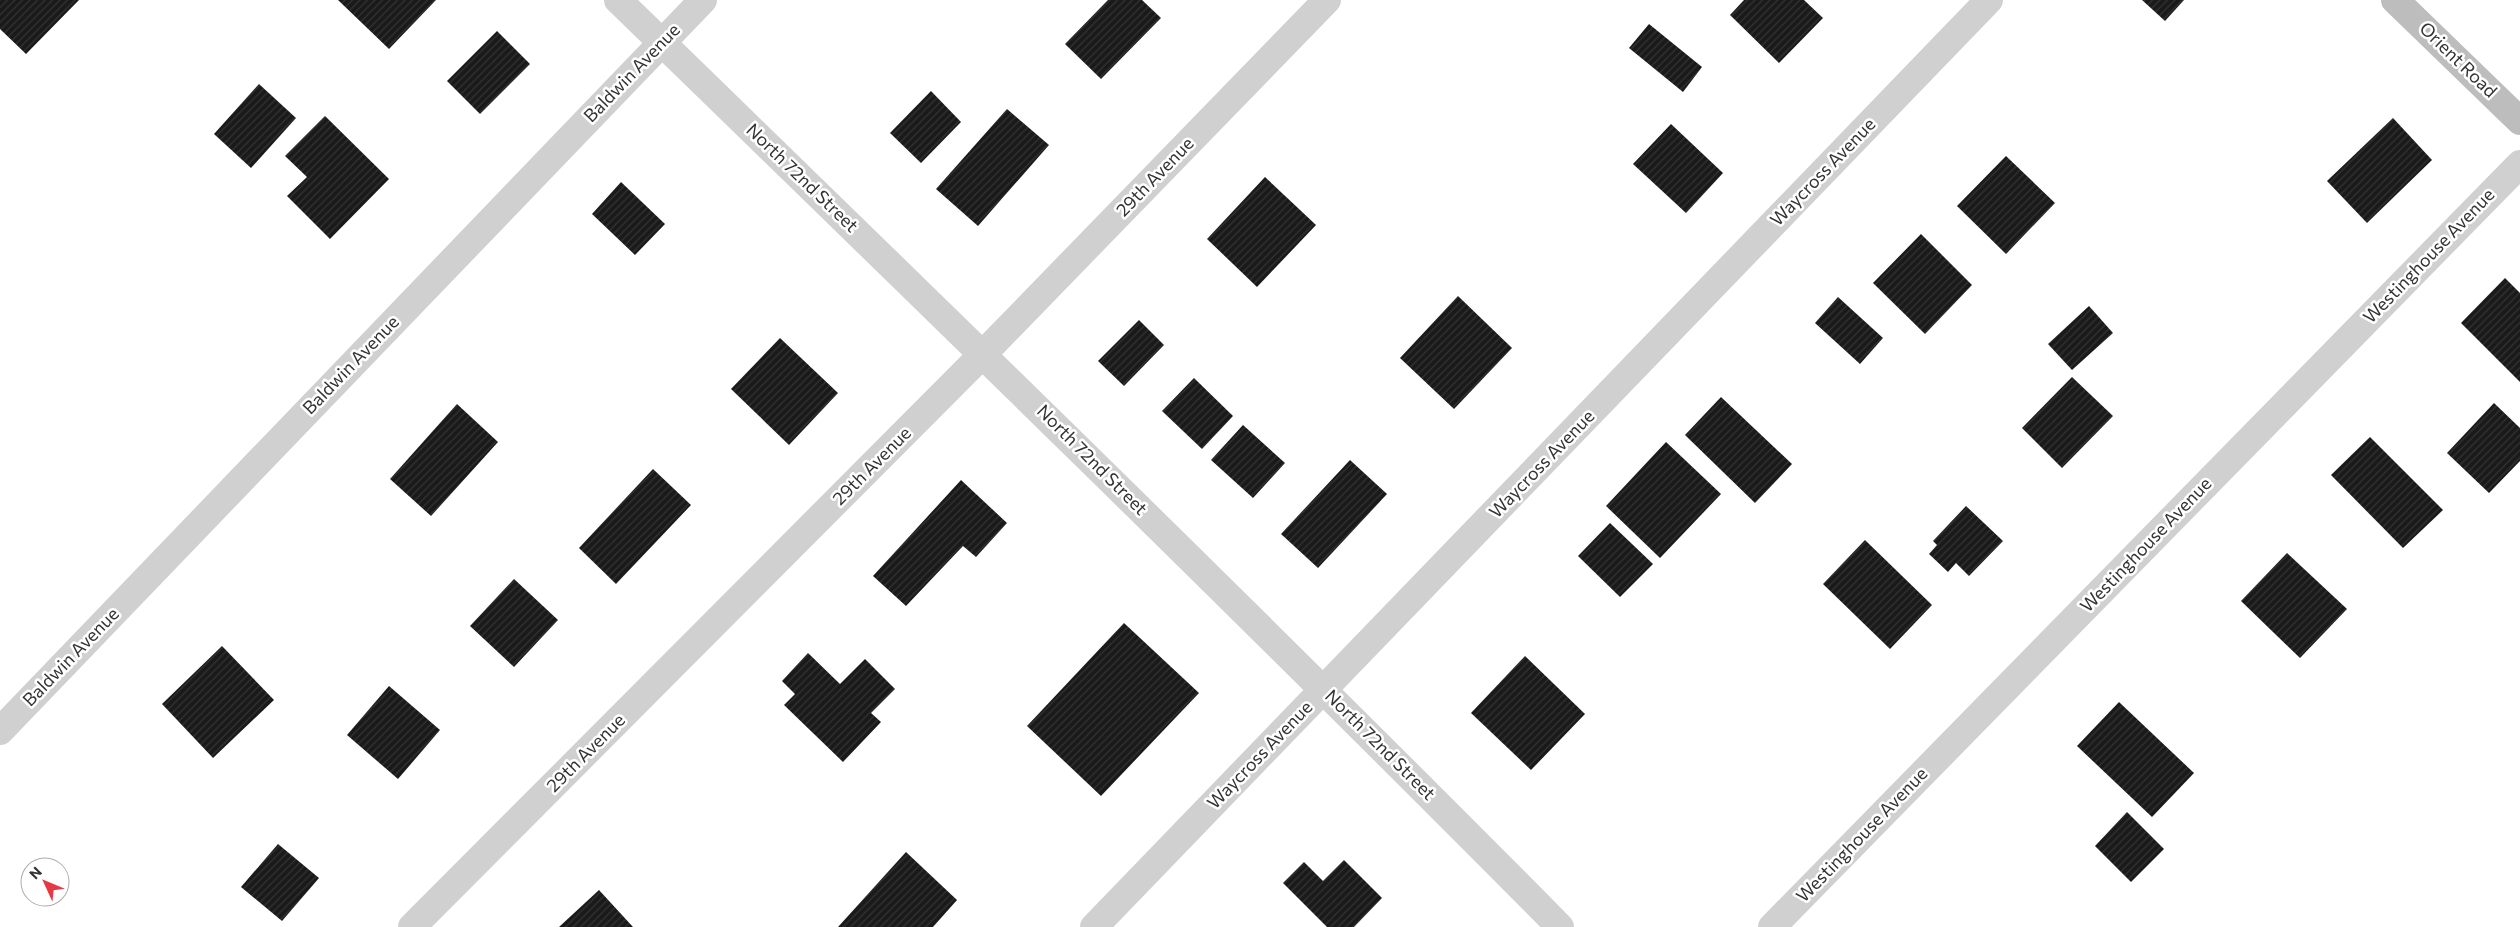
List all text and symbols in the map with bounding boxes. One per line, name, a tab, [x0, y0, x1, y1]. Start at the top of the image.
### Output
street label: Orient Road	[2415, 17, 2502, 102]
street label: Baldwin Avenue	[579, 18, 684, 126]
street label: Waycross Avenue	[1765, 113, 1879, 230]
street label: North 72nd Street	[742, 118, 863, 236]
street label: 29th Avenue	[1111, 132, 1198, 221]
street label: Westinghouse Avenue	[2358, 183, 2498, 327]
street label: Baldwin Avenue	[298, 310, 403, 418]
street label: North 72nd Street	[1033, 399, 1153, 519]
street label: Waycross Avenue	[1484, 405, 1598, 522]
street label: 29th Avenue	[827, 421, 915, 509]
street label: Westinghouse Avenue	[2075, 472, 2215, 616]
street label: Baldwin Avenue	[18, 602, 123, 710]
street label: North 72nd Street	[1321, 684, 1441, 804]
street label: Waycross Avenue	[1202, 696, 1316, 813]
street label: 29th Avenue	[541, 708, 629, 796]
street label: Westinghouse Avenue	[1791, 762, 1931, 906]
north arrow	[20, 857, 70, 907]
text: N	[26, 863, 45, 882]

